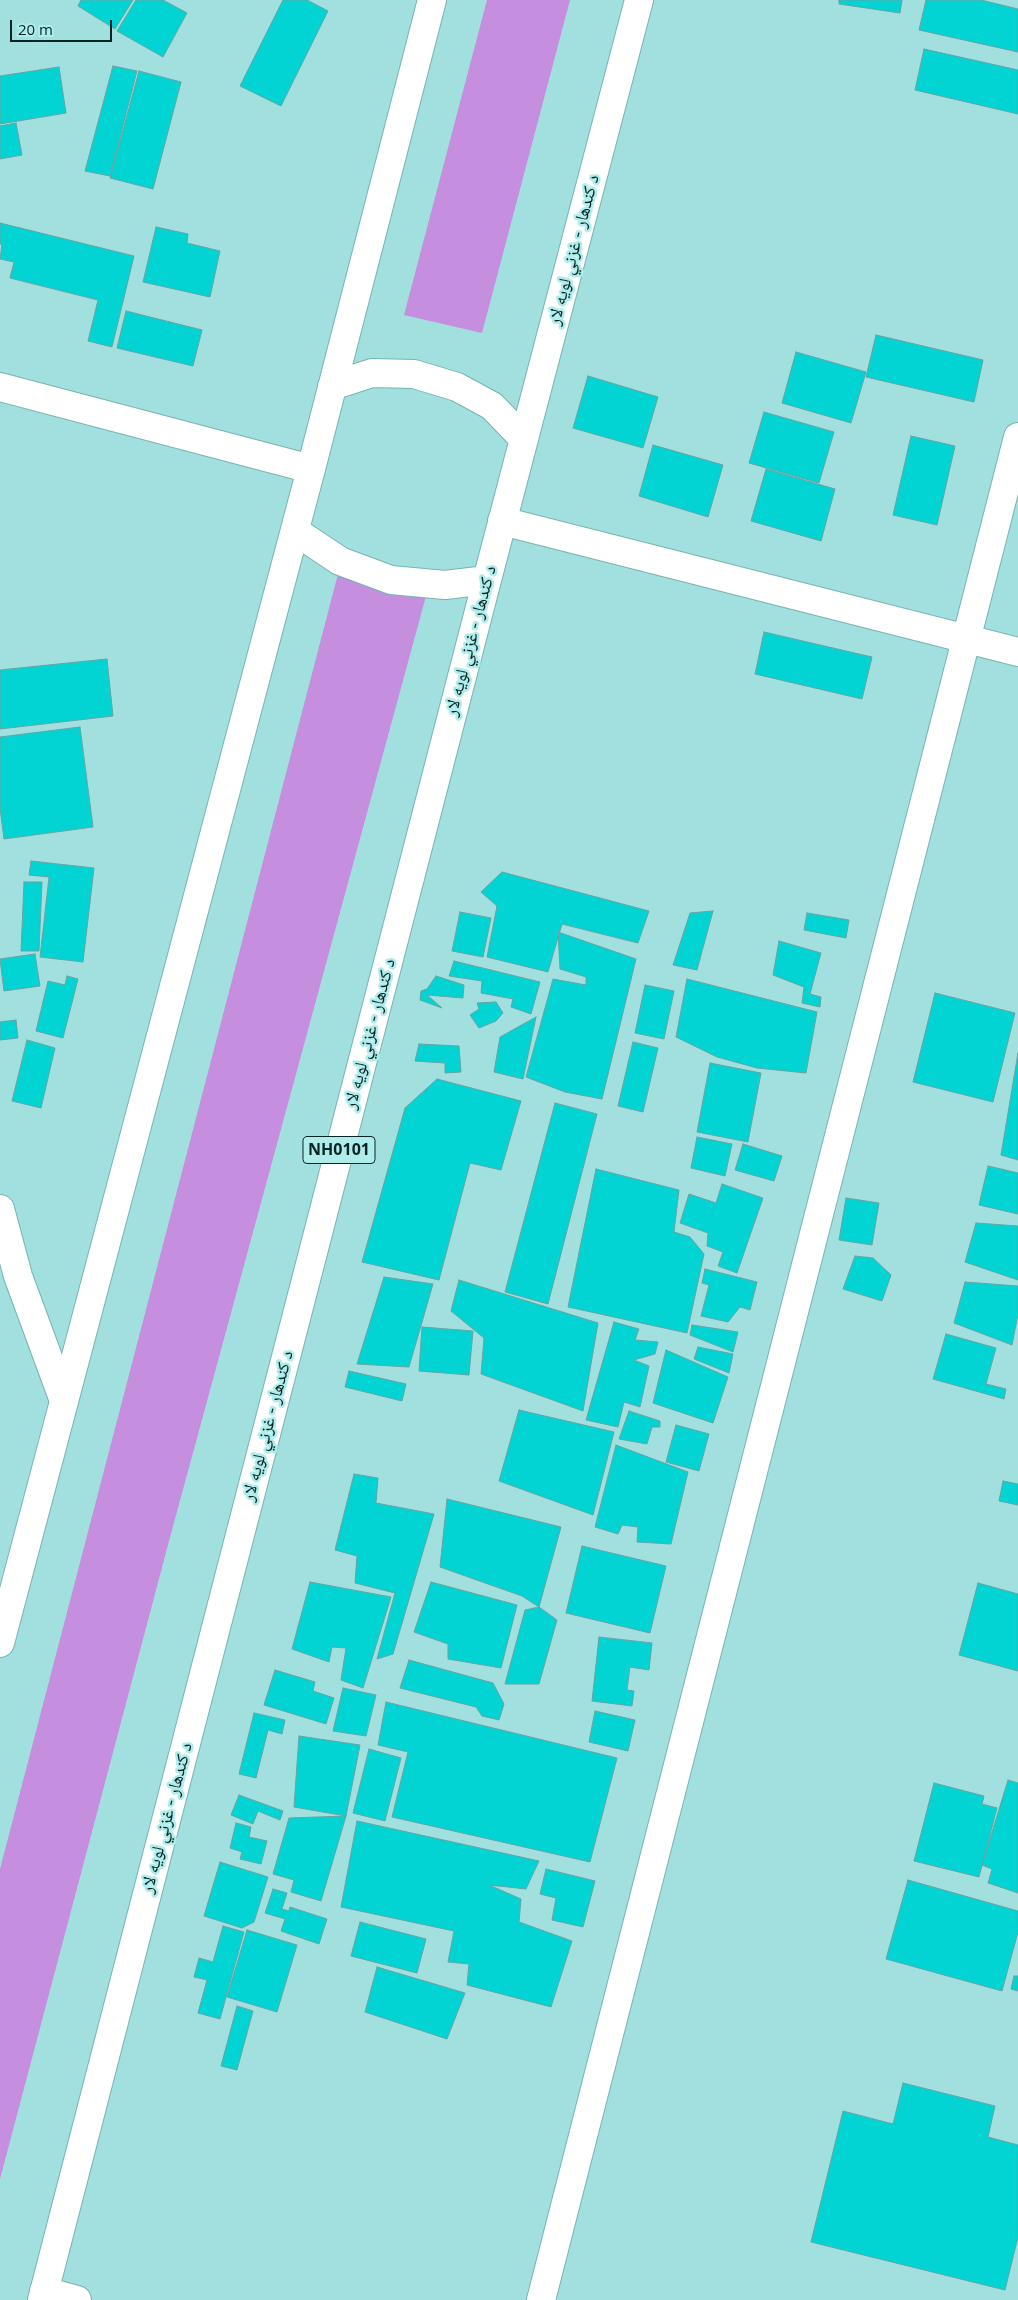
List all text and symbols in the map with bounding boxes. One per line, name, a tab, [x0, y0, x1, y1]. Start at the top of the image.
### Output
scale bar	[12, 10, 115, 42]
text: 20 m	[18, 19, 53, 39]
street label: د کندهار - غزني لويه لار	[544, 172, 604, 328]
street label: د کندهار - غزني لويه لار	[441, 563, 501, 719]
street label: د کندهار - غزني لويه لار	[340, 956, 400, 1112]
road number: NH0101	[303, 1136, 375, 1164]
street label: د کندهار - غزني لويه لار	[238, 1348, 298, 1504]
street label: د کندهار - غزني لويه لار	[137, 1740, 197, 1896]

